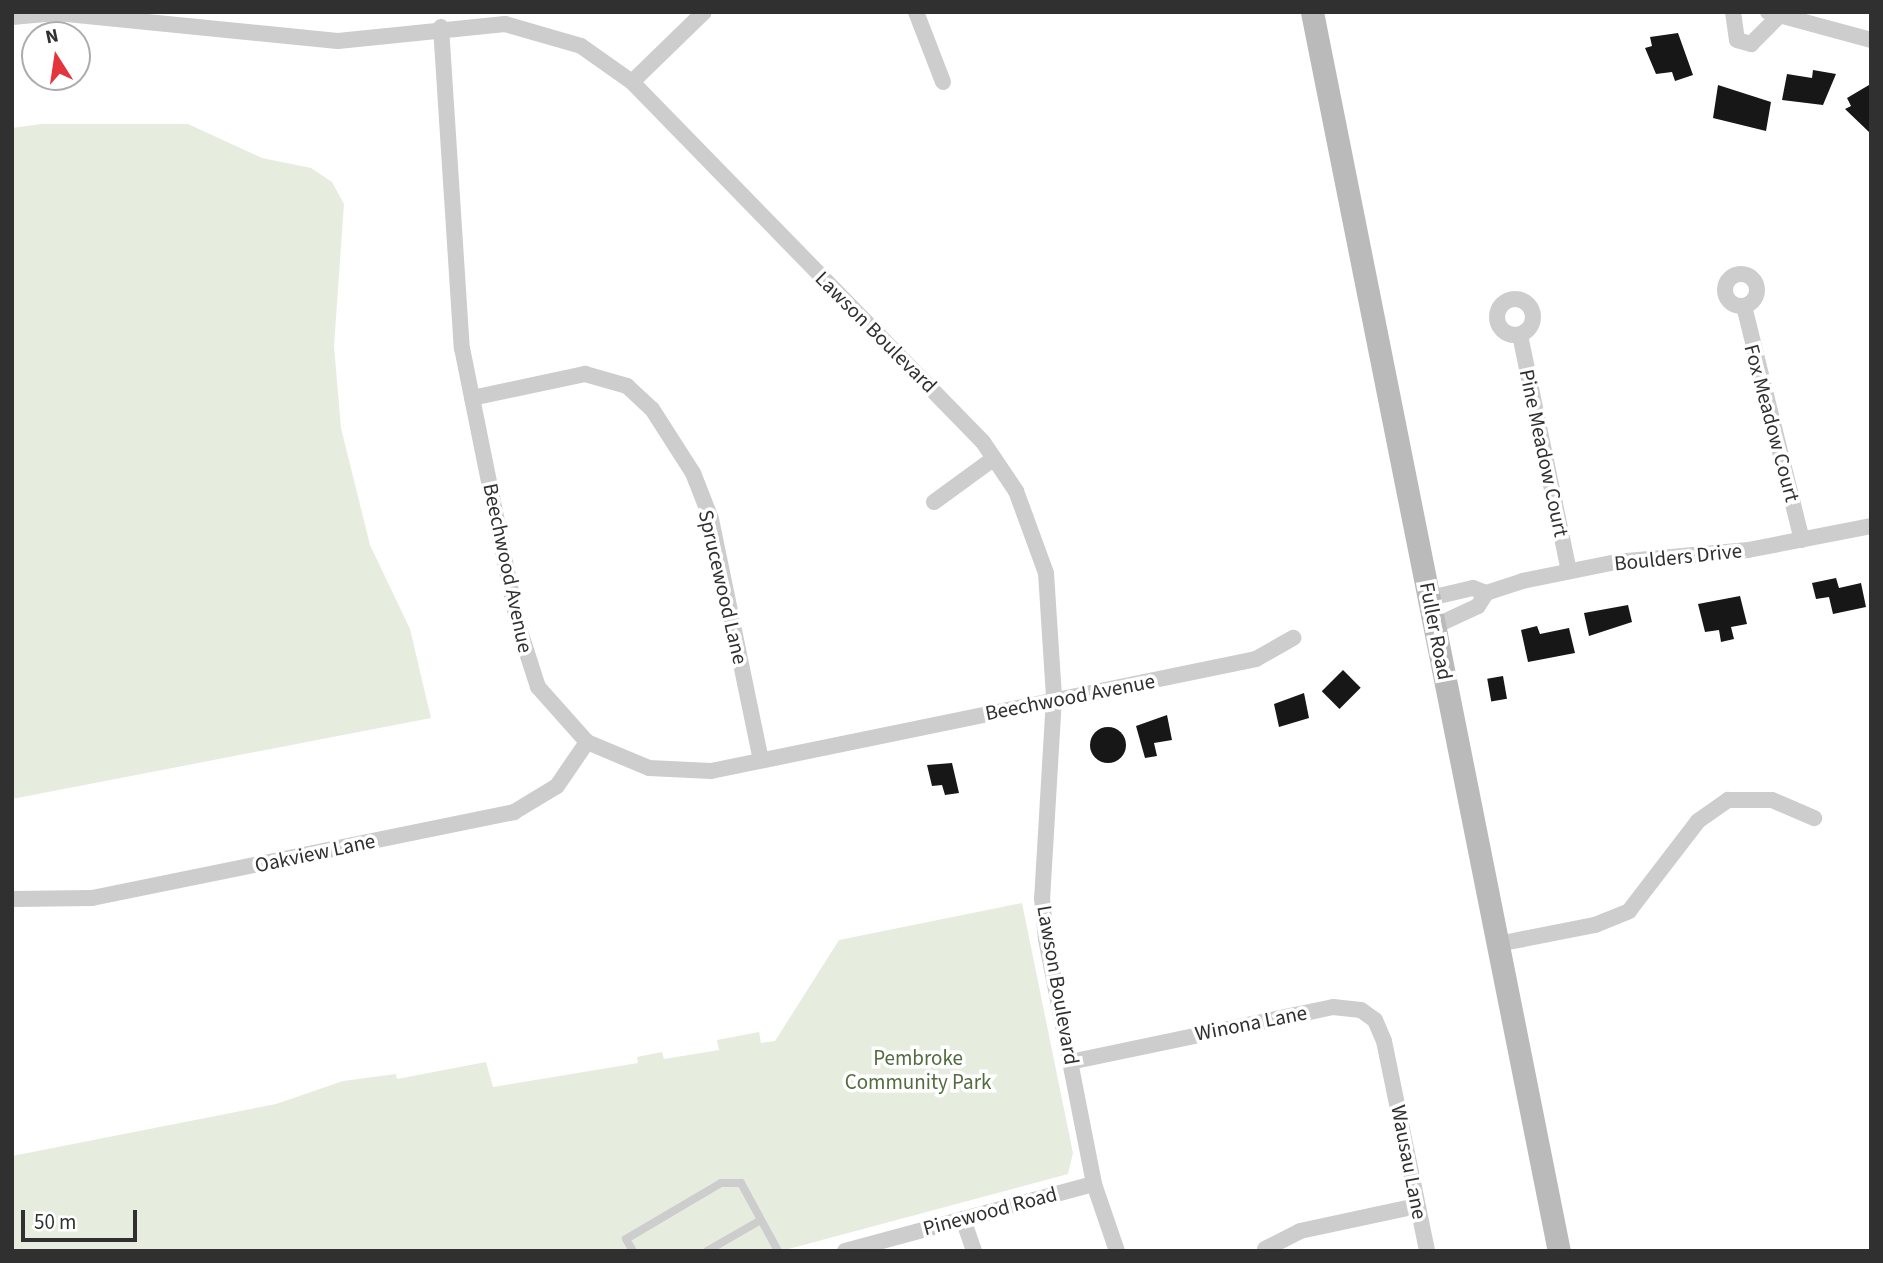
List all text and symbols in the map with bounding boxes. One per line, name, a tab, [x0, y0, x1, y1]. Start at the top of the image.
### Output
north arrow	[21, 21, 91, 91]
text: N	[43, 22, 61, 51]
street label: Lawson Boulevard	[810, 266, 942, 398]
street label: Fox Meadow Court	[1739, 341, 1805, 505]
street label: Pine Meadow Court	[1514, 367, 1574, 539]
street label: Beechwood Avenue	[478, 481, 538, 655]
street label: Sprucewood Lane	[693, 507, 753, 667]
street label: Boulders Drive	[1613, 538, 1743, 576]
street label: Fuller Road	[1414, 580, 1458, 682]
street label: Beechwood Avenue	[983, 668, 1157, 726]
street label: Oakview Lane	[253, 828, 377, 878]
street label: Lawson Boulevard	[1032, 903, 1084, 1067]
street label: Winona Lane	[1193, 1000, 1309, 1046]
park label: Pembroke Community Park	[845, 1045, 991, 1095]
street label: Wausau Lane	[1386, 1103, 1432, 1221]
street label: Pinewood Road	[920, 1181, 1060, 1241]
scale bar	[24, 1196, 140, 1240]
text: 50 m	[34, 1207, 76, 1237]

